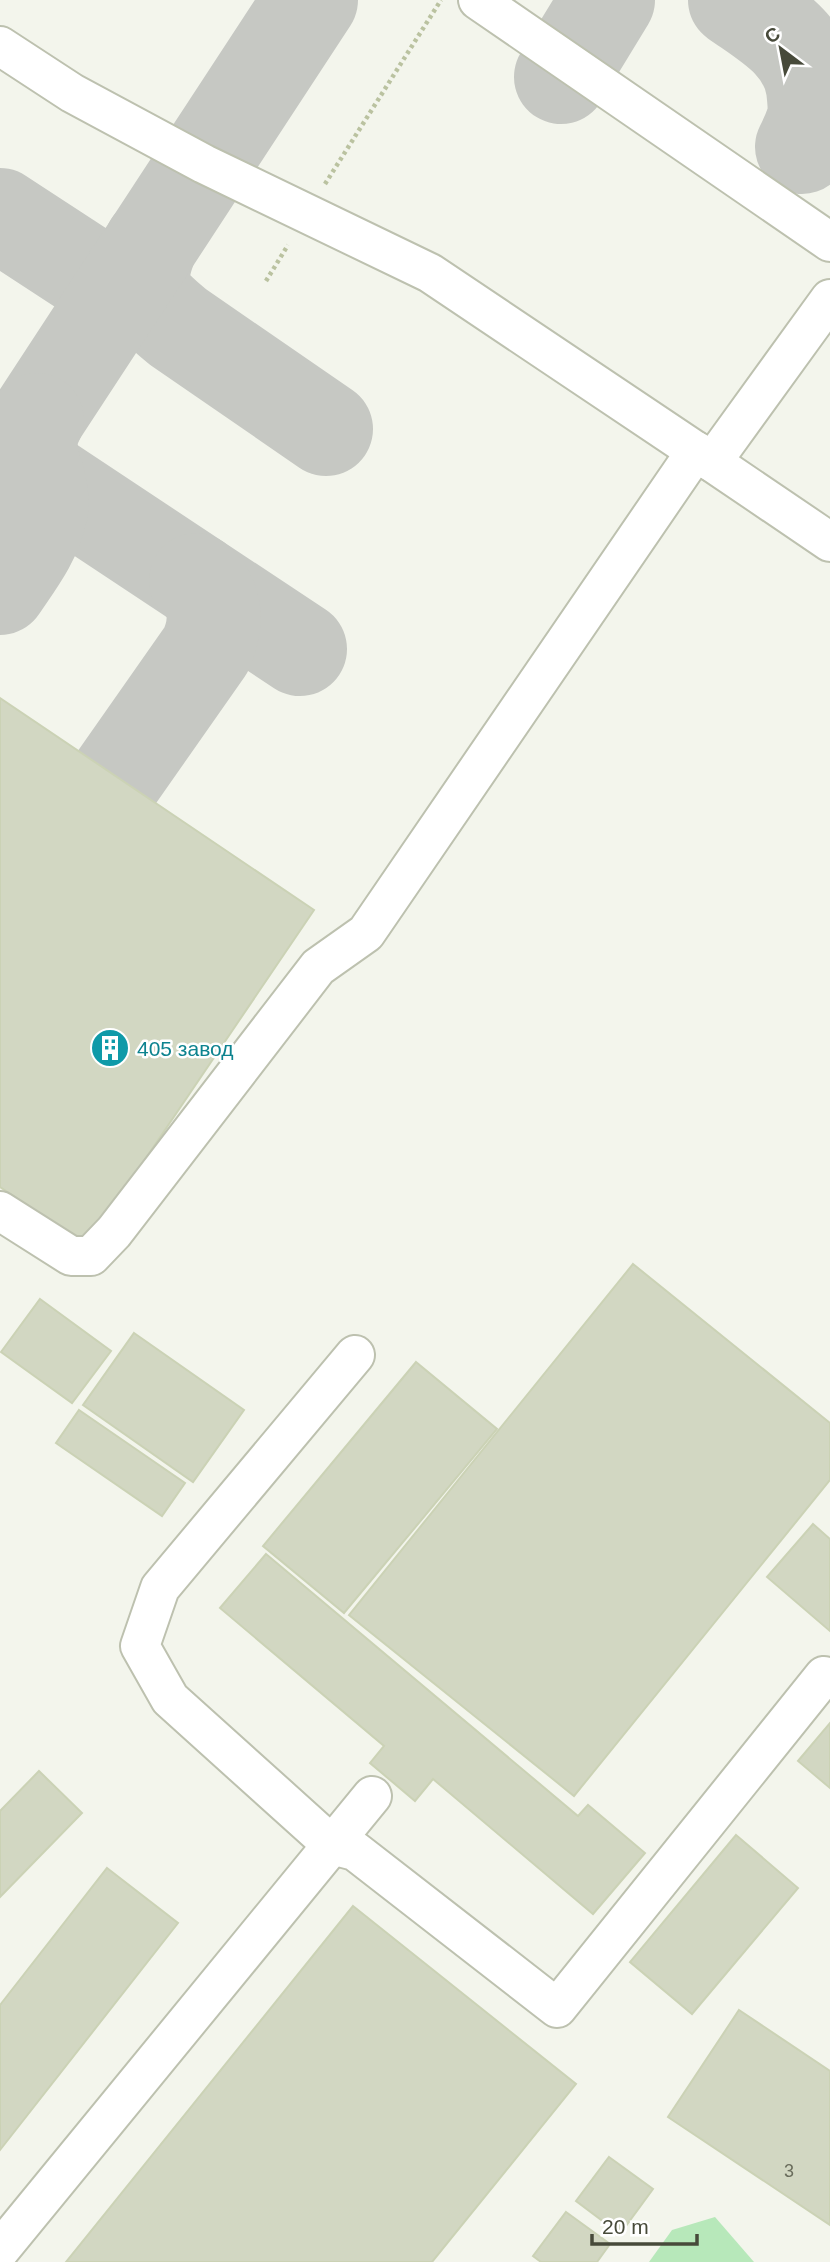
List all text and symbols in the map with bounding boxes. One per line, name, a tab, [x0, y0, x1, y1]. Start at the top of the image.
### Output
north arrow	[746, 14, 816, 84]
text: С	[761, 22, 784, 48]
building icon: 405 завод	[89, 1027, 131, 1069]
place label: 405 завод	[137, 1037, 234, 1060]
house number: 3	[784, 2161, 794, 2181]
scale bar	[592, 2202, 697, 2246]
text: 20 m	[602, 2215, 649, 2238]

